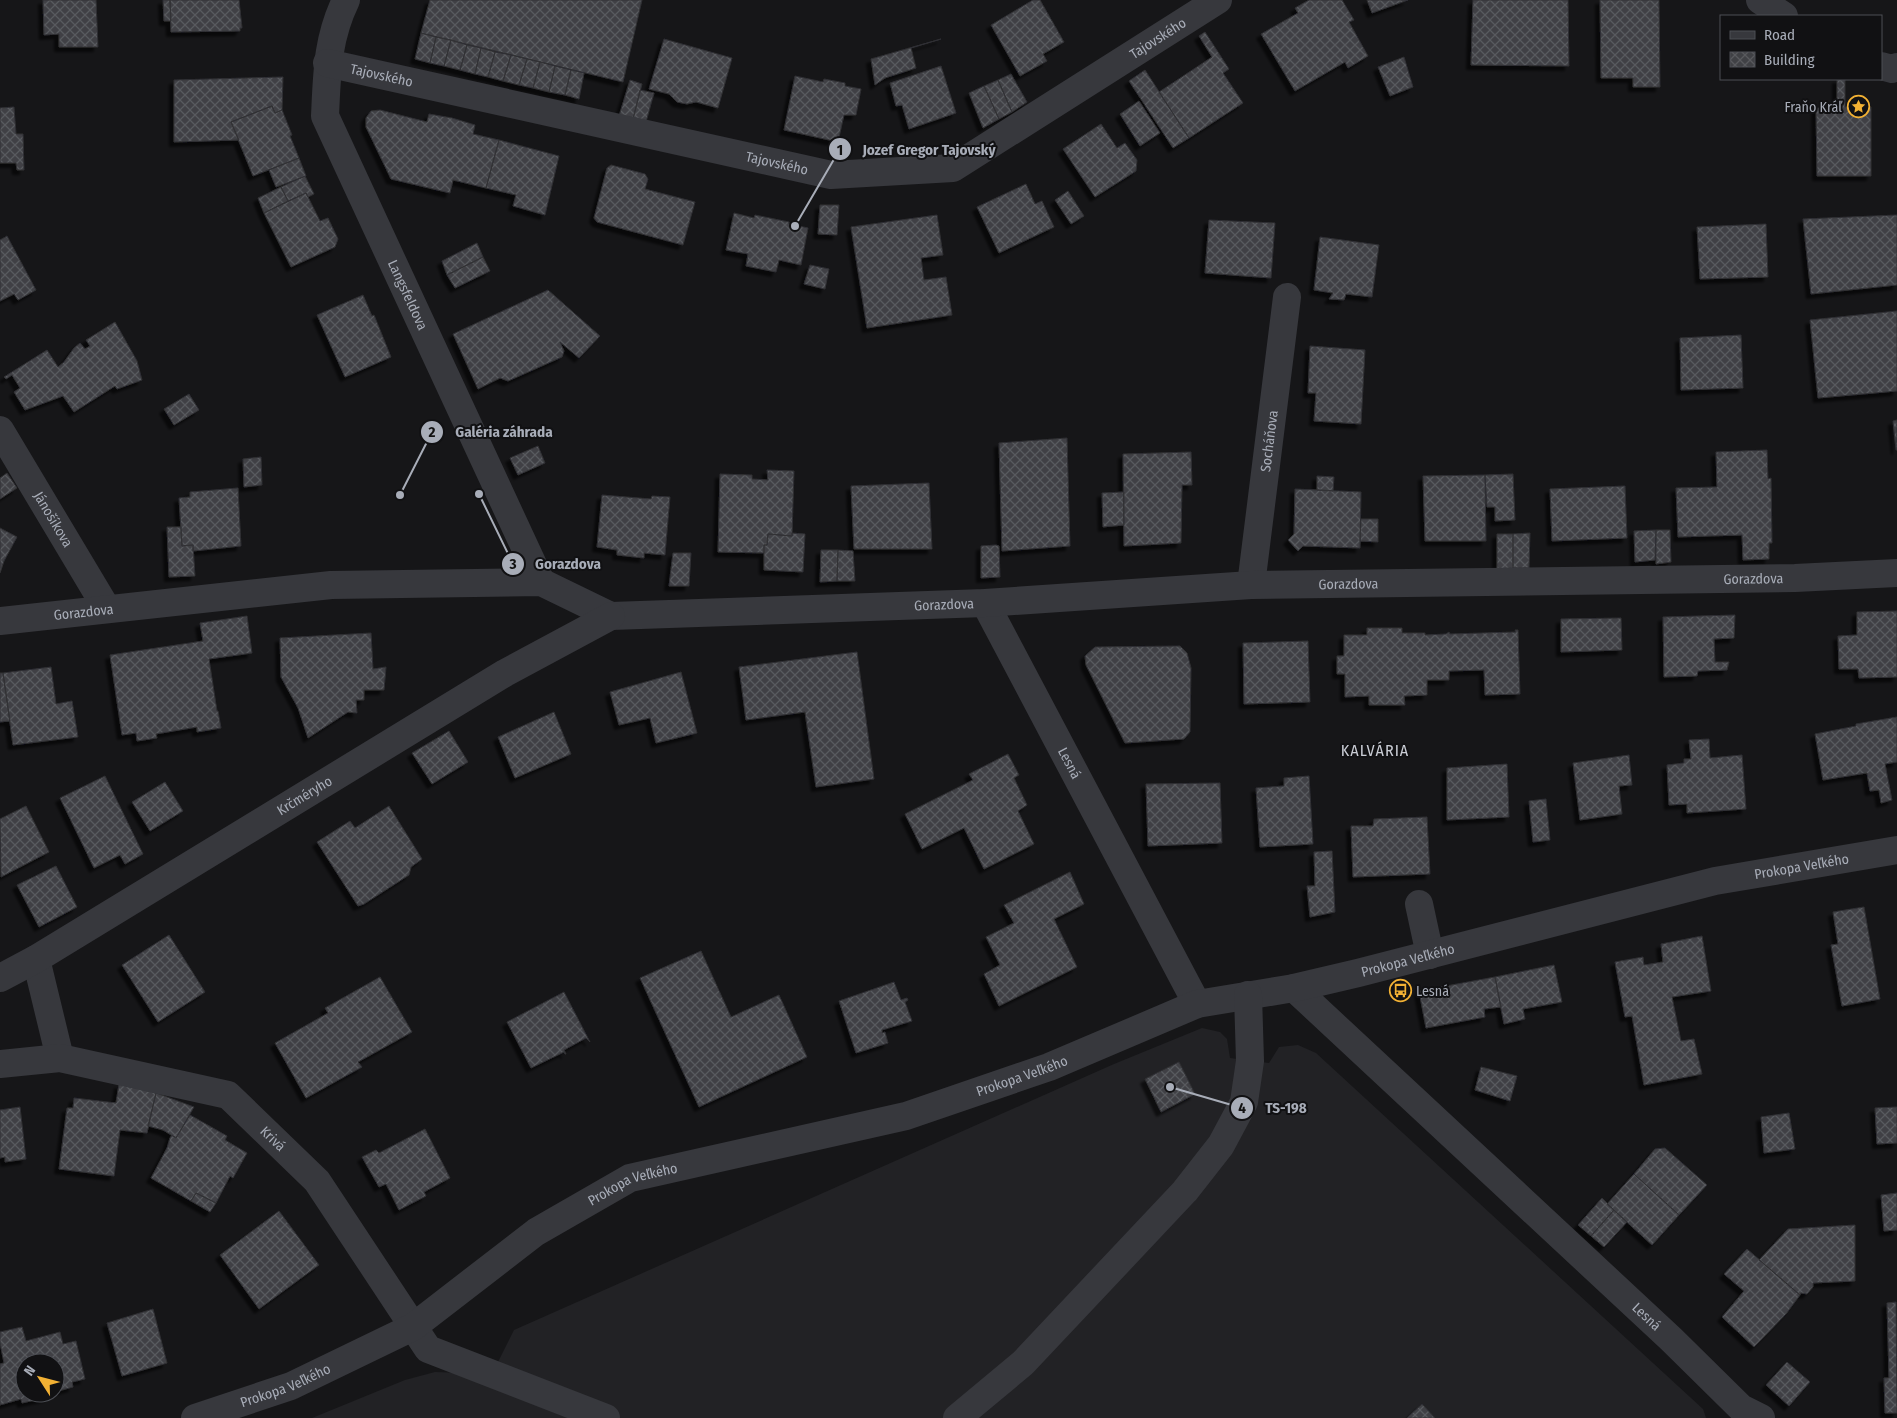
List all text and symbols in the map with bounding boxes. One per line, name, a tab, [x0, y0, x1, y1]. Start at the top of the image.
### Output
street label: Tajovského	[1127, 14, 1189, 63]
legend	[1720, 15, 1882, 80]
text: Road	[1764, 26, 1795, 44]
text: Building	[1764, 51, 1815, 69]
street label: Tajovského	[349, 60, 414, 91]
place icon: Fraňo Kráľ	[1846, 95, 1870, 119]
place label: Fraňo Kráľ	[1785, 99, 1843, 116]
callout: Jozef Gregor Tajovský	[827, 134, 1006, 164]
text: 1	[837, 141, 843, 159]
text: Jozef Gregor Tajovský	[861, 141, 996, 159]
street label: Tajovského	[744, 148, 810, 179]
street label: Langsfeldova	[384, 257, 431, 333]
street label: Socháňova	[1257, 409, 1282, 473]
callout: Galéria záhrada	[420, 417, 562, 447]
text: 2	[428, 423, 436, 441]
text: Galéria záhrada	[455, 423, 553, 441]
street label: Jánošíkova	[30, 489, 76, 551]
callout: Gorazdova	[500, 549, 611, 579]
text: 3	[508, 555, 517, 573]
text: Gorazdova	[535, 555, 601, 573]
street label: Gorazdova	[1723, 570, 1784, 588]
street label: Gorazdova	[1318, 575, 1379, 593]
street label: Gorazdova	[914, 595, 974, 614]
street label: Gorazdova	[53, 601, 114, 624]
district label: KALVÁRIA	[1341, 741, 1409, 760]
street label: Lesná	[1054, 745, 1084, 782]
street label: Krčméryho	[274, 773, 335, 819]
street label: Prokopa Veľkého	[1753, 850, 1850, 883]
street label: Prokopa Veľkého	[1360, 940, 1456, 981]
bus stop icon: Lesná	[1388, 979, 1412, 1003]
place label: Lesná	[1416, 983, 1449, 1000]
street label: Prokopa Veľkého	[974, 1052, 1070, 1100]
callout: TS-198	[1230, 1093, 1316, 1123]
text: 4	[1238, 1099, 1246, 1117]
text: TS-198	[1265, 1099, 1307, 1117]
street label: Krivá	[256, 1123, 289, 1155]
street label: Prokopa Veľkého	[585, 1160, 679, 1209]
street label: Lesná	[1629, 1299, 1664, 1334]
north arrow	[15, 1353, 65, 1403]
street label: Prokopa Veľkého	[238, 1360, 333, 1411]
text: N	[21, 1362, 39, 1379]

